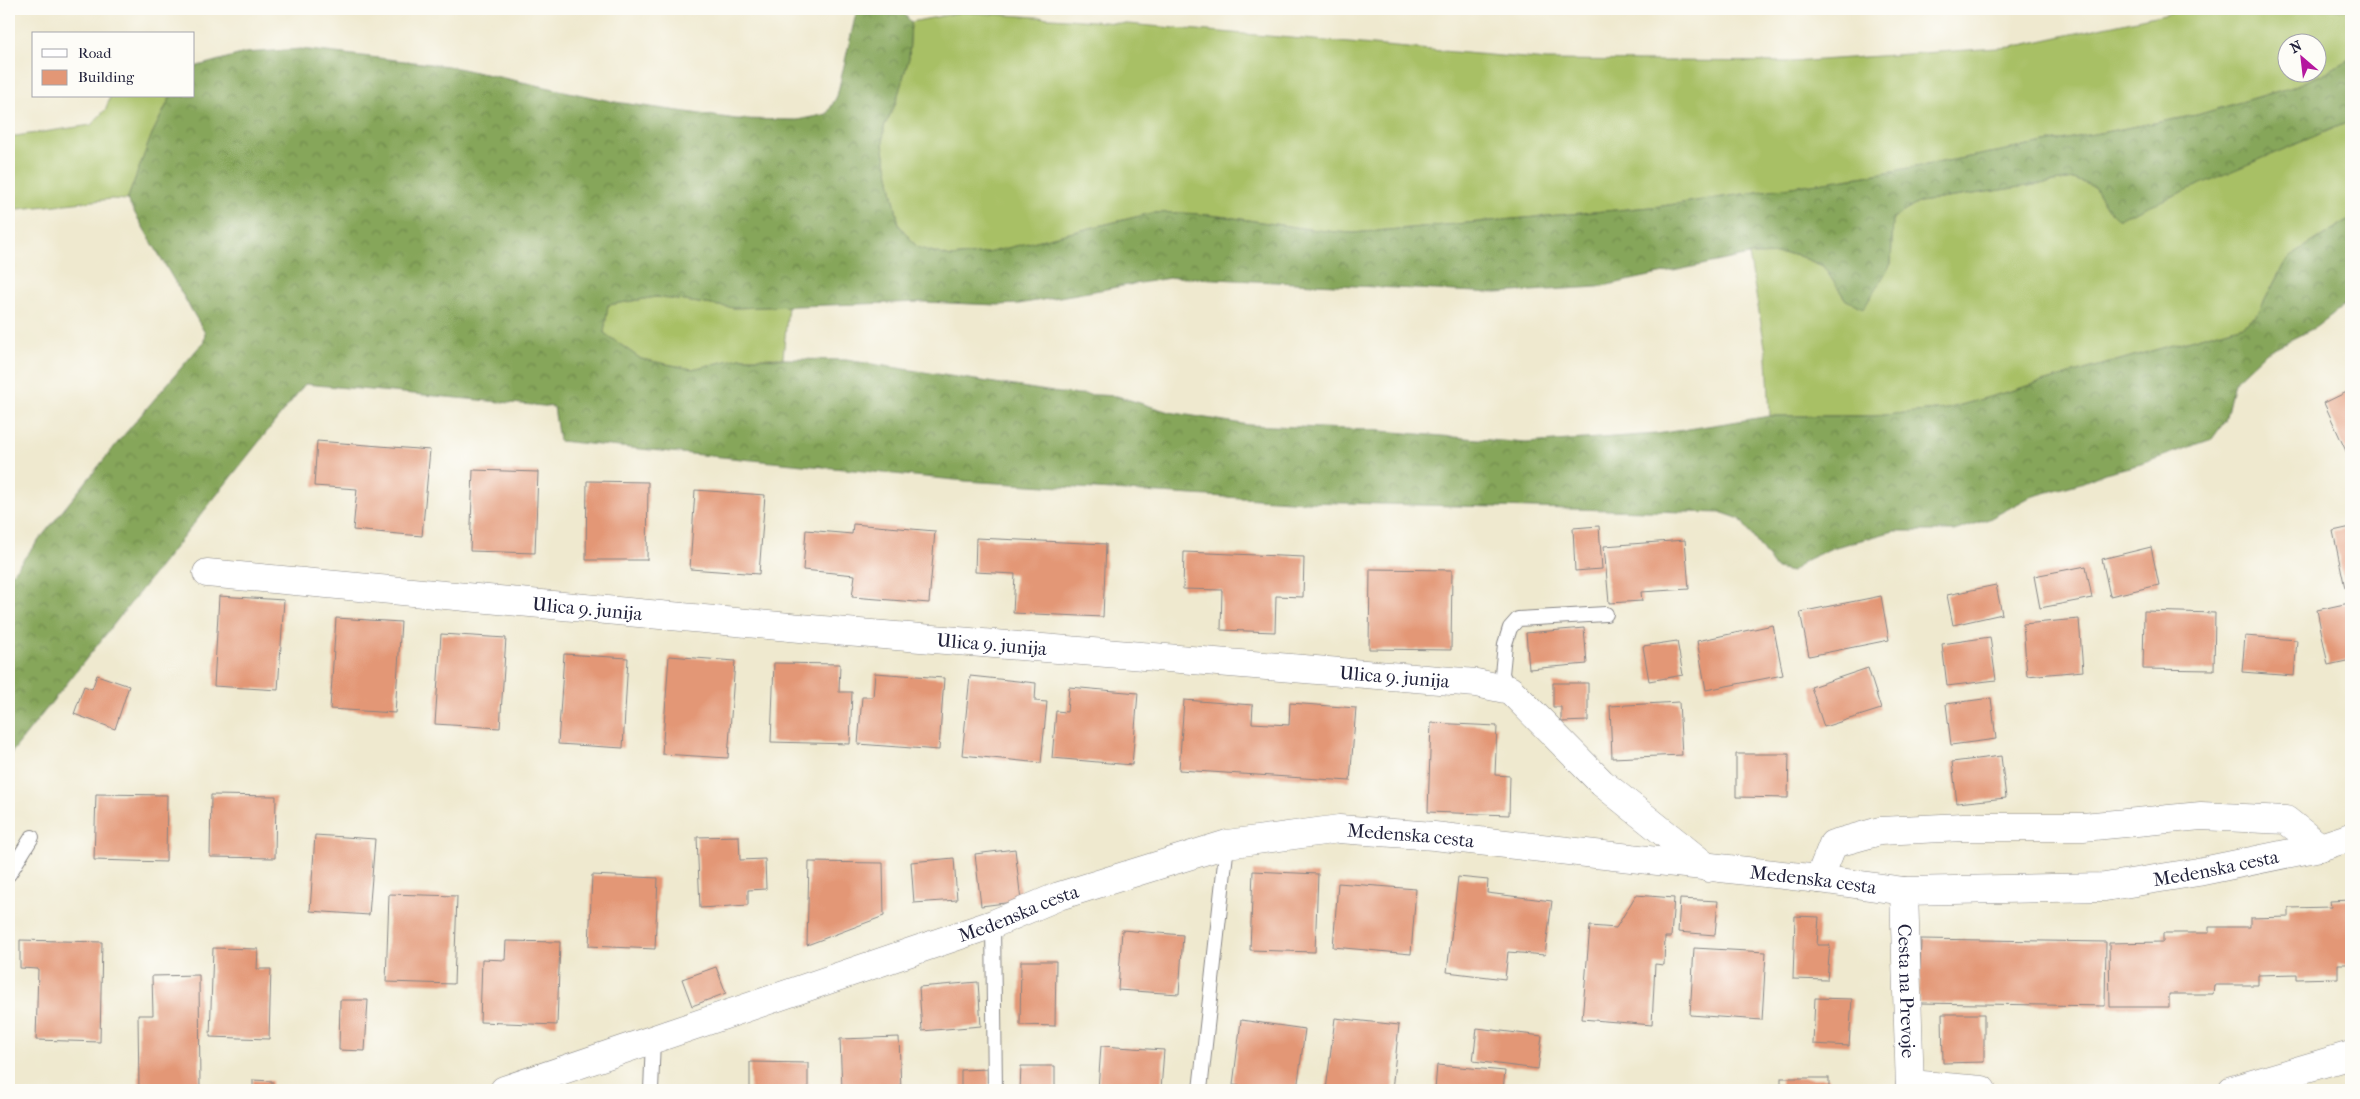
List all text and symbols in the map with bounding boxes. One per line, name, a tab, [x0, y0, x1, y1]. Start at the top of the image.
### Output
legend	[32, 32, 195, 98]
north arrow	[2278, 32, 2328, 82]
text: N	[2287, 37, 2305, 57]
text: Road	[78, 44, 112, 62]
text: Building	[78, 68, 135, 86]
street label: Ulica 9. junija	[531, 593, 643, 625]
street label: Ulica 9. junija	[936, 629, 1048, 660]
street label: Ulica 9. junija	[1338, 662, 1451, 693]
street label: Medenska cesta	[1346, 820, 1476, 852]
street label: Medenska cesta	[2152, 846, 2281, 891]
street label: Medenska cesta	[1749, 861, 1878, 899]
street label: Medenska cesta	[956, 881, 1081, 947]
street label: Cesta na Prevoje	[1893, 924, 1919, 1058]

